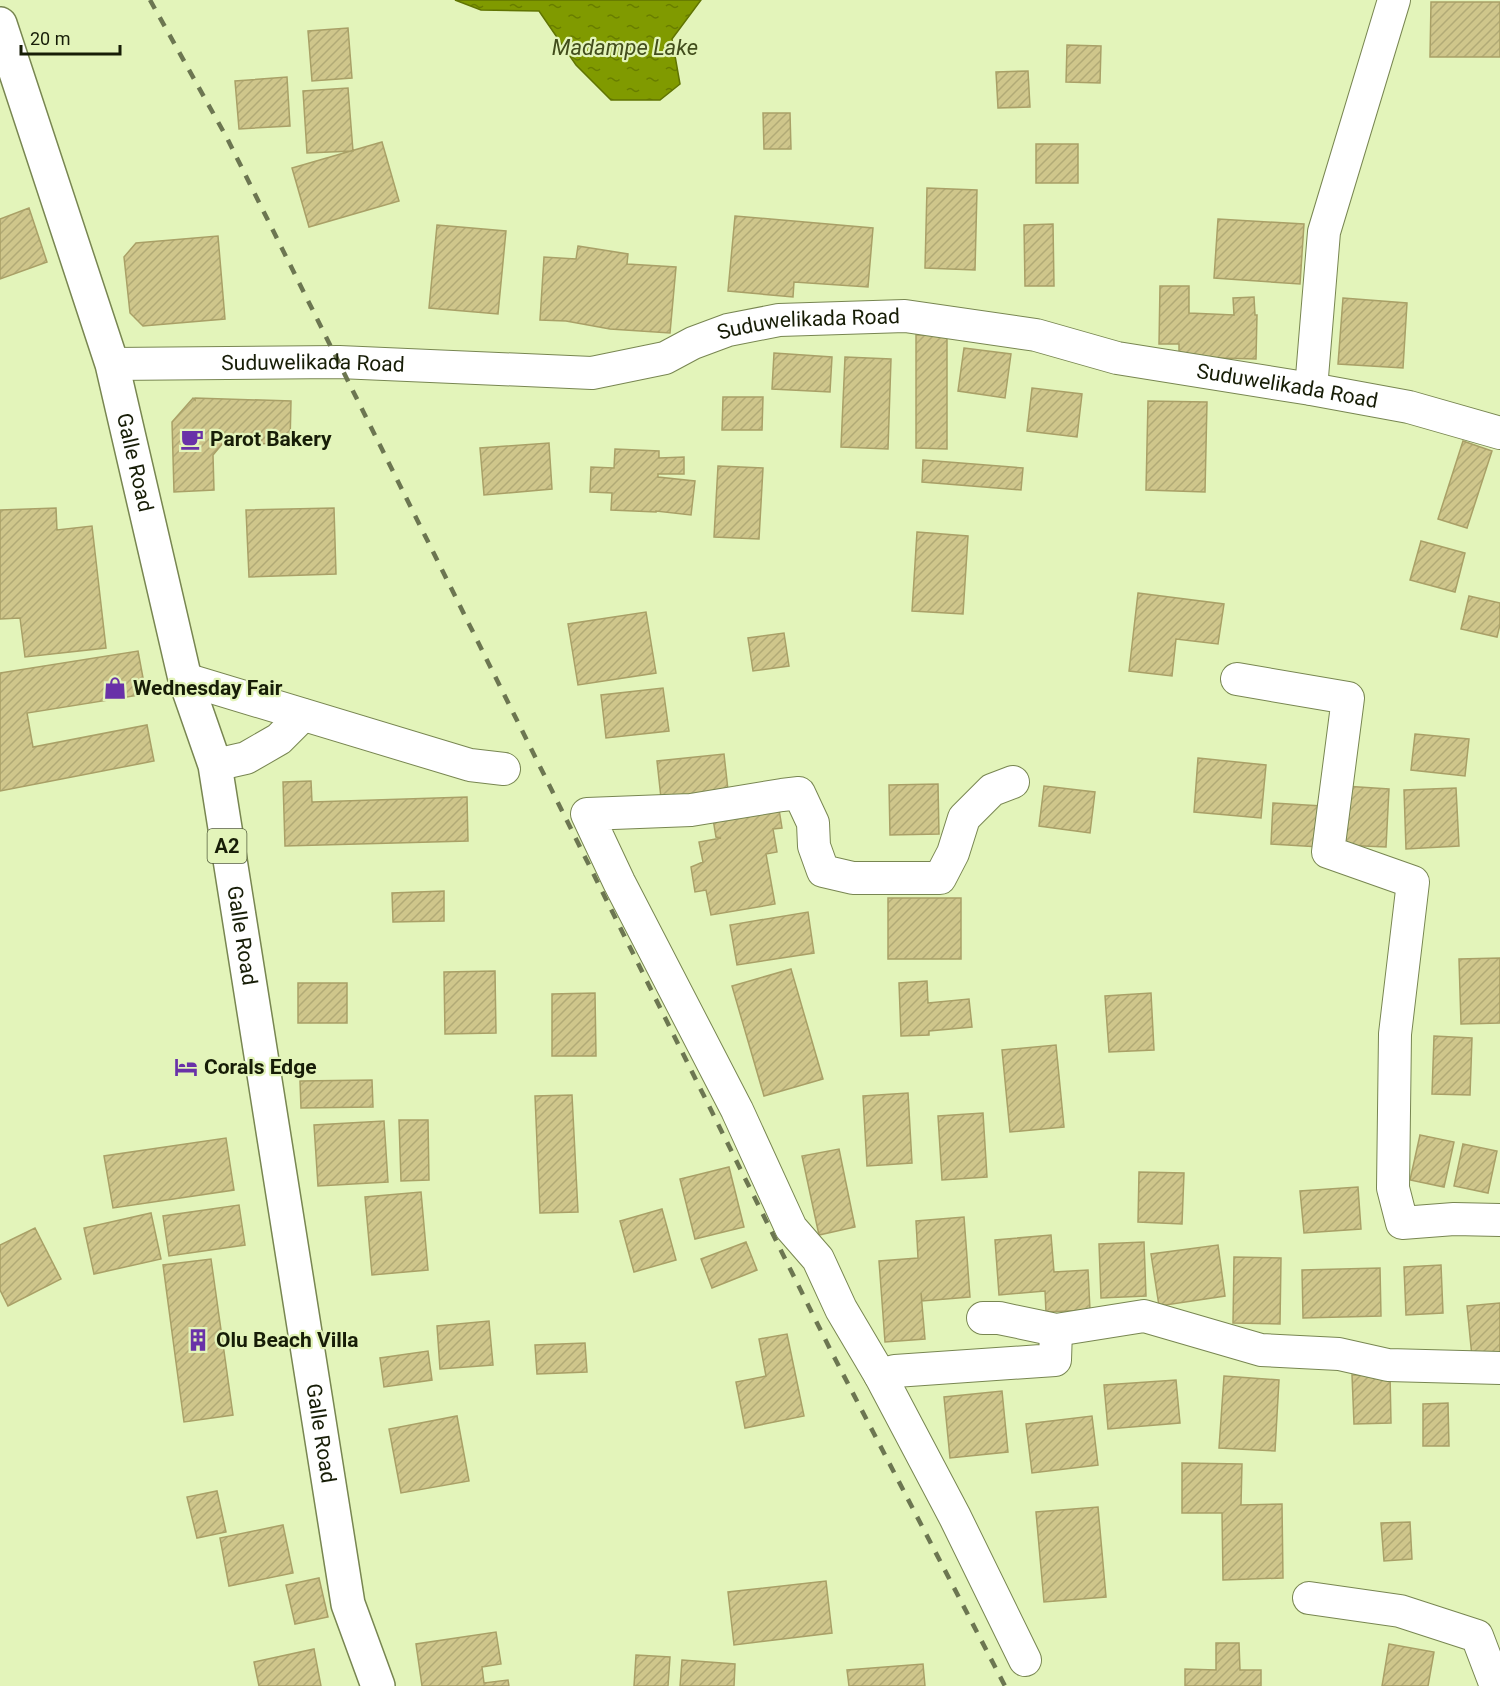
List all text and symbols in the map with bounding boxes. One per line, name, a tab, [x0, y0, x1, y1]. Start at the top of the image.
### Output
scale bar	[21, 18, 120, 56]
text: 20 m	[30, 28, 70, 49]
water label: Madampe Lake	[552, 35, 698, 60]
street label: Suduwelikada Road	[714, 304, 900, 345]
street label: Suduwelikada Road	[221, 350, 405, 377]
street label: Suduwelikada Road	[1195, 359, 1380, 413]
street label: Galle Road	[112, 411, 158, 514]
cafe icon: Parot Bakery	[179, 426, 205, 452]
place label: Parot Bakery	[210, 427, 332, 451]
shop icon: Wednesday Fair	[102, 675, 128, 701]
place label: Wednesday Fair	[133, 676, 283, 700]
road number: A2	[208, 829, 246, 863]
street label: Galle Road	[222, 884, 262, 987]
hotel icon: Corals Edge	[173, 1054, 199, 1080]
place label: Corals Edge	[204, 1055, 317, 1079]
building icon: Olu Beach Villa	[185, 1327, 211, 1353]
place label: Olu Beach Villa	[216, 1328, 359, 1352]
street label: Galle Road	[301, 1382, 341, 1485]

